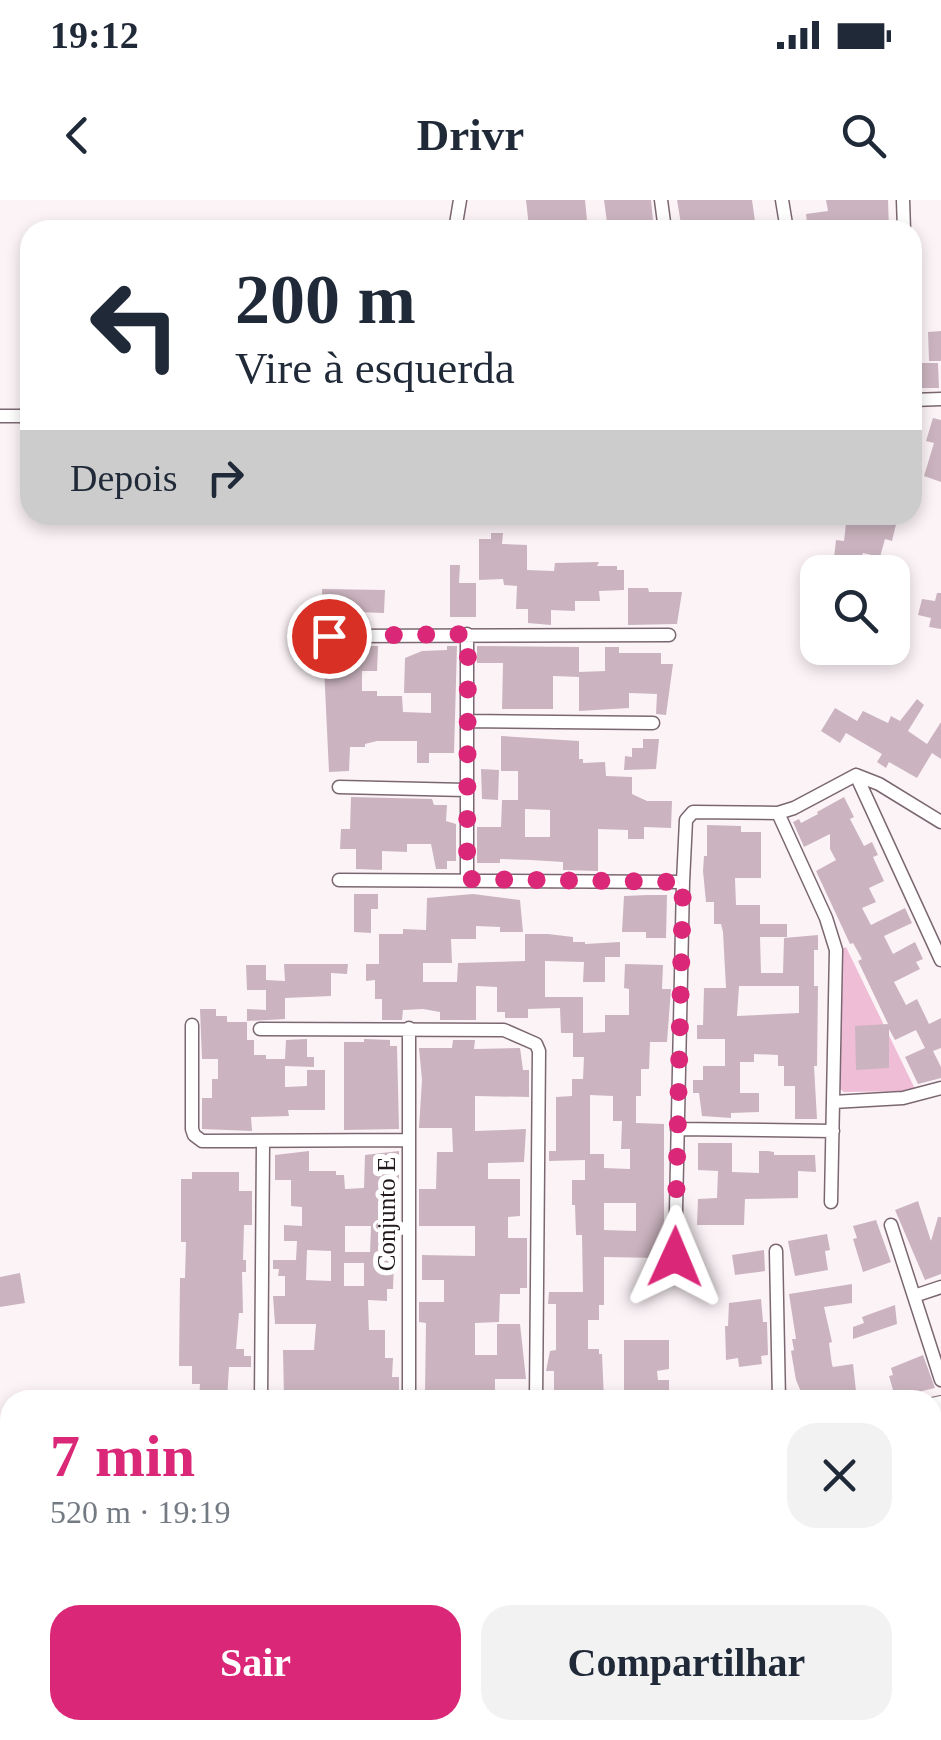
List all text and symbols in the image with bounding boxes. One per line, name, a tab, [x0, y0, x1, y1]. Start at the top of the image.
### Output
text: 19:12	[50, 14, 139, 56]
icon: back	[50, 108, 105, 163]
icon: search	[836, 108, 891, 163]
text: Drivr	[417, 110, 524, 160]
icon: left	[70, 260, 200, 390]
text: 200 m	[235, 261, 416, 338]
text: Vire à esquerda	[235, 343, 515, 393]
icon: right	[198, 450, 253, 505]
text: Depois	[70, 457, 178, 499]
map controls	[800, 555, 910, 665]
button: search	[800, 555, 910, 665]
pin	[287, 594, 372, 679]
icon: arrive	[302, 609, 357, 664]
street label: Conjunto E	[373, 1157, 400, 1271]
position arrow	[623, 1205, 727, 1309]
text: 7 min	[50, 1423, 195, 1489]
button: close	[787, 1423, 892, 1528]
text: 520 m · 19:19	[50, 1494, 230, 1530]
button: Sair	[50, 1605, 461, 1720]
button: Compartilhar	[481, 1605, 892, 1720]

